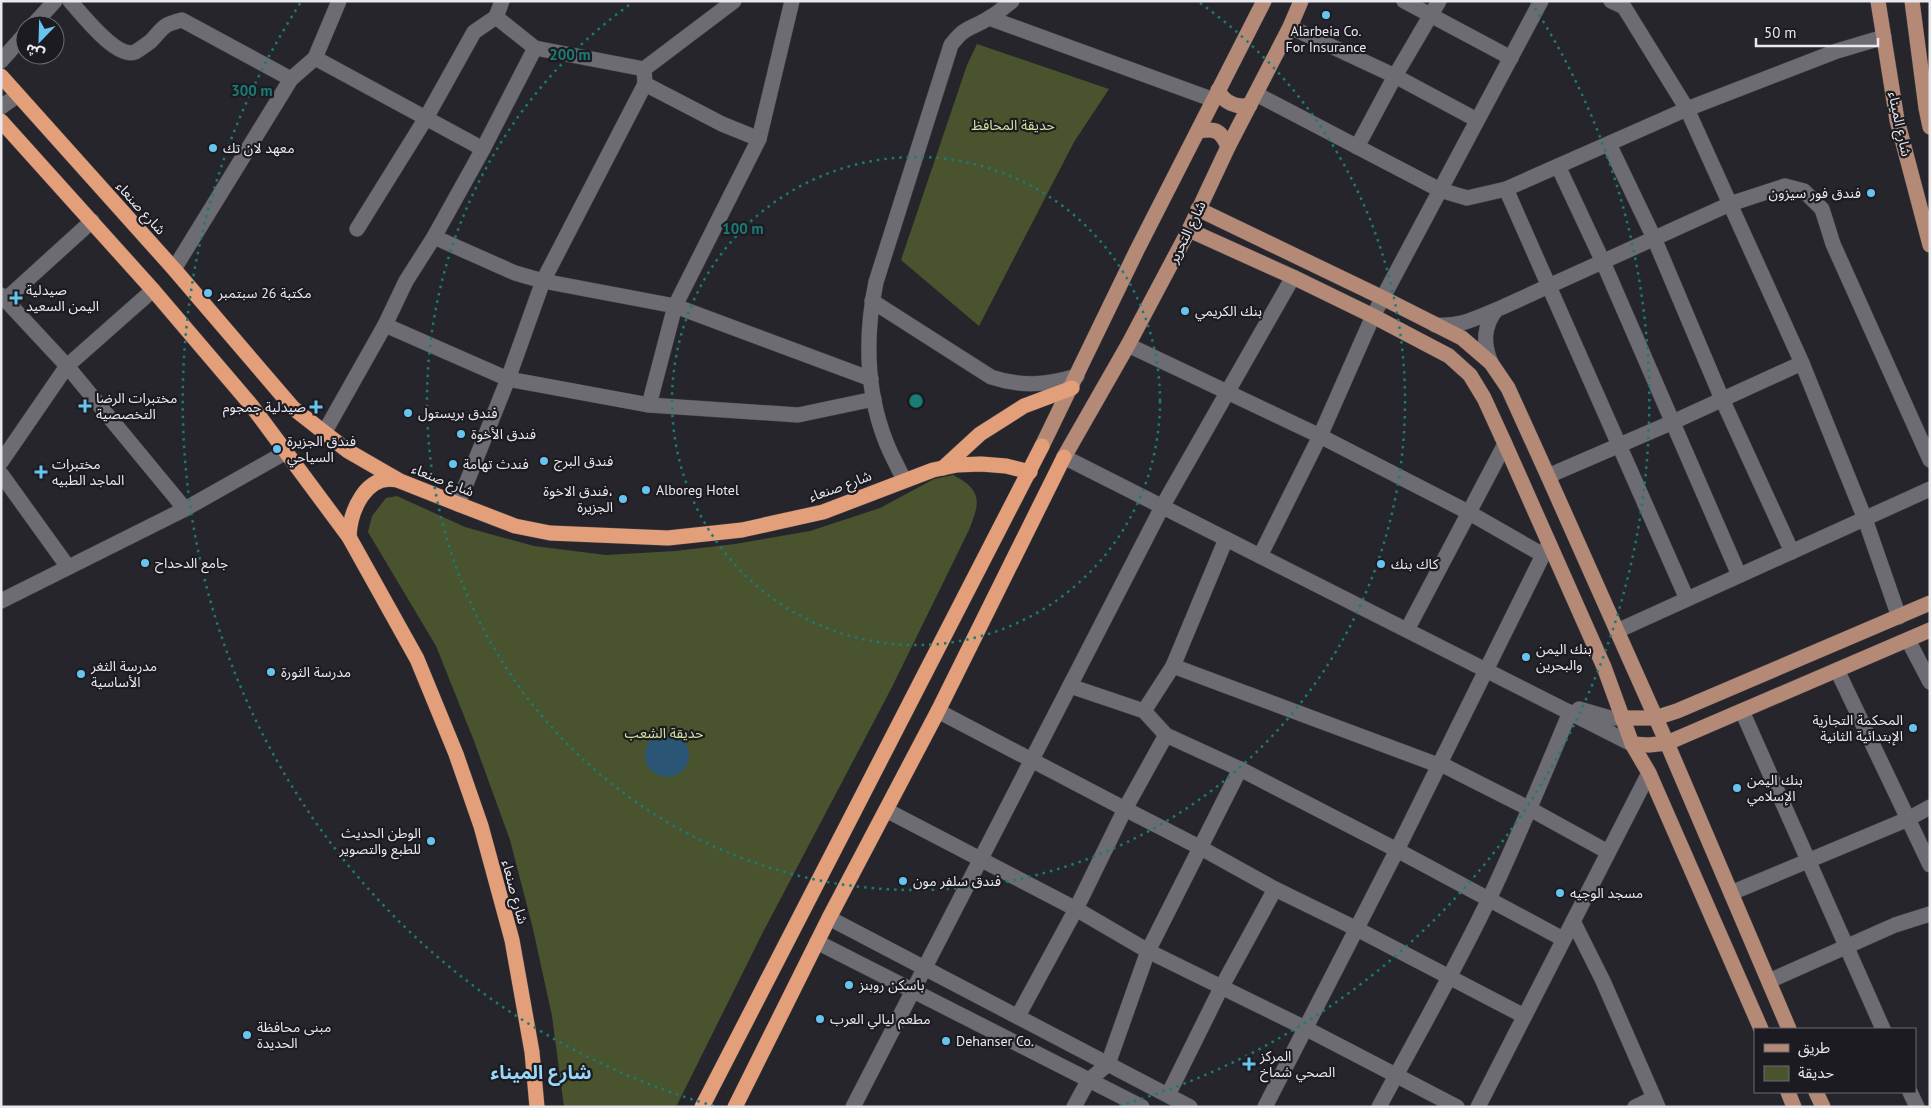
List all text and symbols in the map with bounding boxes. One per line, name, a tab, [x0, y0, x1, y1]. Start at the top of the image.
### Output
marker: Alarbeia Co. For Insurance	[1320, 9, 1332, 21]
north arrow	[15, 15, 65, 65]
scale bar	[1756, 15, 1878, 47]
place label: Alarbeia Co. For Insurance	[1286, 22, 1366, 56]
text: 50 m	[1764, 23, 1797, 42]
text: ش	[23, 40, 47, 64]
text: 200 m	[549, 45, 591, 64]
text: 300 m	[231, 81, 273, 100]
street label: شارع الميناء	[1882, 90, 1916, 159]
park label: حديقة المحافظ	[971, 116, 1055, 134]
place label: معهد لان تك	[223, 139, 295, 157]
marker: معهد لان تك	[207, 142, 219, 154]
street label: شارع صنعاء	[111, 178, 170, 240]
place label: فندق فور سيزون	[1769, 184, 1861, 202]
marker: فندق فور سيزون	[1865, 187, 1877, 199]
street label: شارع التحرير	[1164, 198, 1212, 268]
text: 100 m	[722, 219, 764, 238]
place label: صيدلية اليمن السعيد	[26, 281, 99, 315]
place label: مكتبة 26 سبتمبر	[217, 284, 311, 302]
marker: مكتبة 26 سبتمبر	[202, 287, 214, 299]
marker: صيدلية اليمن السعيد	[10, 292, 22, 304]
place label: بنك الكريمي	[1195, 302, 1262, 322]
marker: بنك الكريمي	[1179, 305, 1191, 317]
place label: مختبرات الرضا التخصصية	[96, 389, 177, 423]
centre of rings	[907, 392, 925, 410]
place label: صيدلية جمجوم	[223, 398, 306, 418]
marker: مختبرات الرضا التخصصية	[78, 399, 92, 413]
marker: صيدلية جمجوم	[310, 401, 322, 413]
place label: فندق بريستول	[418, 404, 498, 422]
marker: فندق بريستول	[402, 407, 414, 419]
place label: فندق الأخوة	[471, 425, 536, 443]
marker: فندق الأخوة	[455, 428, 467, 440]
place label: فندق الجزيرة السياحي	[287, 432, 356, 468]
marker: فندق الجزيرة السياحي	[271, 443, 283, 455]
place label: فندق البرج	[554, 452, 613, 472]
place label: مختبرات الماجد الطبيه	[52, 455, 124, 489]
place label: فندث تهامة	[463, 455, 529, 473]
marker: فندق البرج	[538, 455, 550, 467]
marker: فندث تهامة	[447, 458, 459, 470]
street label: شارع صنعاء	[408, 459, 477, 502]
marker: مختبرات الماجد الطبيه	[34, 465, 48, 479]
street label: شارع صنعاء	[806, 466, 875, 508]
place label: Alboreg Hotel	[656, 481, 739, 499]
place label: فندق الاخوة، الجزيرة	[543, 482, 613, 516]
marker: Alboreg Hotel	[640, 484, 652, 496]
marker: فندق الاخوة، الجزيرة	[617, 493, 629, 505]
place label: جامع الدحداح	[155, 554, 228, 574]
place label: كاك بنك	[1391, 555, 1439, 573]
marker: جامع الدحداح	[139, 557, 151, 569]
marker: كاك بنك	[1375, 558, 1387, 570]
place label: بنك اليمن والبحرين	[1536, 640, 1592, 674]
marker: بنك اليمن والبحرين	[1520, 651, 1532, 663]
place label: مدرسة الثغر الأساسية	[90, 657, 157, 691]
place label: مدرسة الثورة	[281, 663, 351, 681]
marker: مدرسة الثورة	[265, 666, 277, 678]
marker: مدرسة الثغر الأساسية	[75, 668, 87, 680]
place label: المحكمة التجارية الإبتدائية الثانية	[1812, 711, 1903, 746]
marker: المحكمة التجارية الإبتدائية الثانية	[1907, 722, 1919, 734]
park label: حديقة الشعب	[625, 724, 703, 742]
place label: بنك اليمن الإسلامي	[1747, 771, 1803, 807]
marker: بنك اليمن الإسلامي	[1731, 782, 1743, 794]
place label: الوطن الحديث للطبع والتصوير	[338, 824, 421, 860]
marker: الوطن الحديث للطبع والتصوير	[425, 835, 437, 847]
street label: شارع صنعاء	[496, 858, 532, 927]
place label: فندق سلفر مون	[913, 872, 1001, 890]
marker: فندق سلفر مون	[897, 875, 909, 887]
place label: مسجد الوجيه	[1570, 884, 1643, 902]
marker: مسجد الوجيه	[1554, 887, 1566, 899]
place label: باسكن روبنز	[858, 976, 925, 994]
marker: باسكن روبنز	[843, 979, 855, 991]
place label: مطعم ليالي العرب	[830, 1010, 931, 1030]
marker: مطعم ليالي العرب	[814, 1013, 826, 1025]
place label: مبنى محافظة الحديدة	[257, 1018, 331, 1052]
legend	[1754, 1028, 1916, 1093]
marker: مبنى محافظة الحديدة	[241, 1029, 253, 1041]
place label: Dehanser Co.	[956, 1032, 1034, 1050]
marker: Dehanser Co.	[940, 1035, 952, 1047]
text: طريق	[1798, 1038, 1830, 1058]
place label: المركز الصحي شماخ	[1259, 1047, 1335, 1083]
marker: المركز الصحي شماخ	[1242, 1057, 1256, 1071]
district label: شارع الميناء	[490, 1060, 592, 1086]
text: حديقة	[1798, 1063, 1834, 1082]

